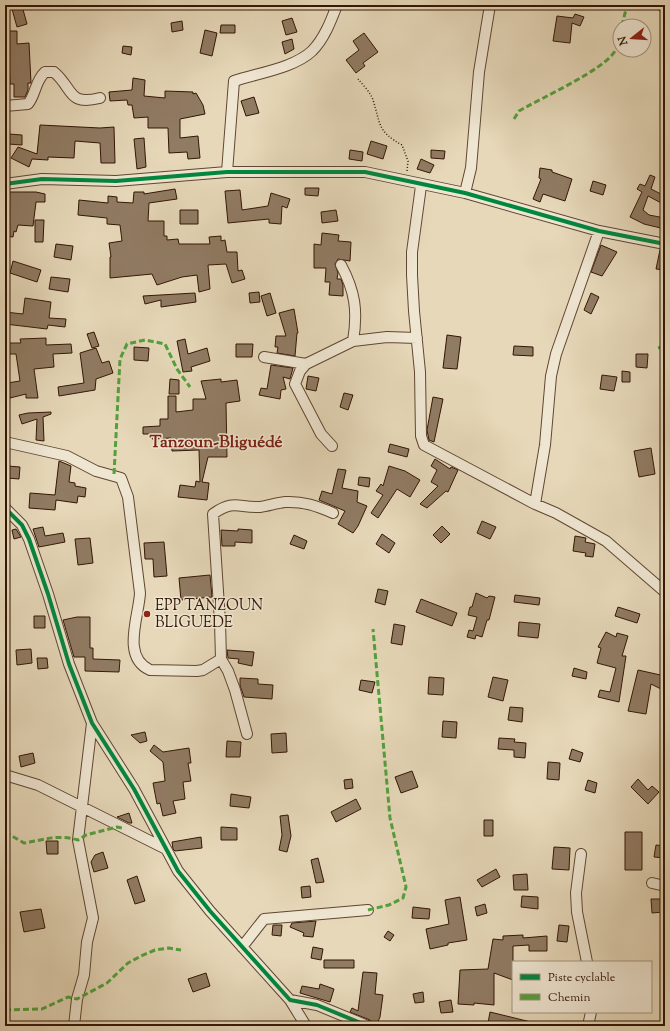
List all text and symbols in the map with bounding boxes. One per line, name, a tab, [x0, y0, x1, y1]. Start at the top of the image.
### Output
north arrow	[612, 18, 652, 58]
text: N	[614, 34, 633, 48]
district label: Tanzoun-Bliguédé	[150, 431, 283, 455]
place label: EPP TANZOUN BLIGUEDE	[155, 596, 263, 634]
marker: EPP TANZOUN BLIGUEDE	[142, 609, 152, 619]
legend	[512, 961, 652, 1013]
text: Piste cyclable	[548, 969, 616, 987]
text: Chemin	[548, 989, 591, 1007]

